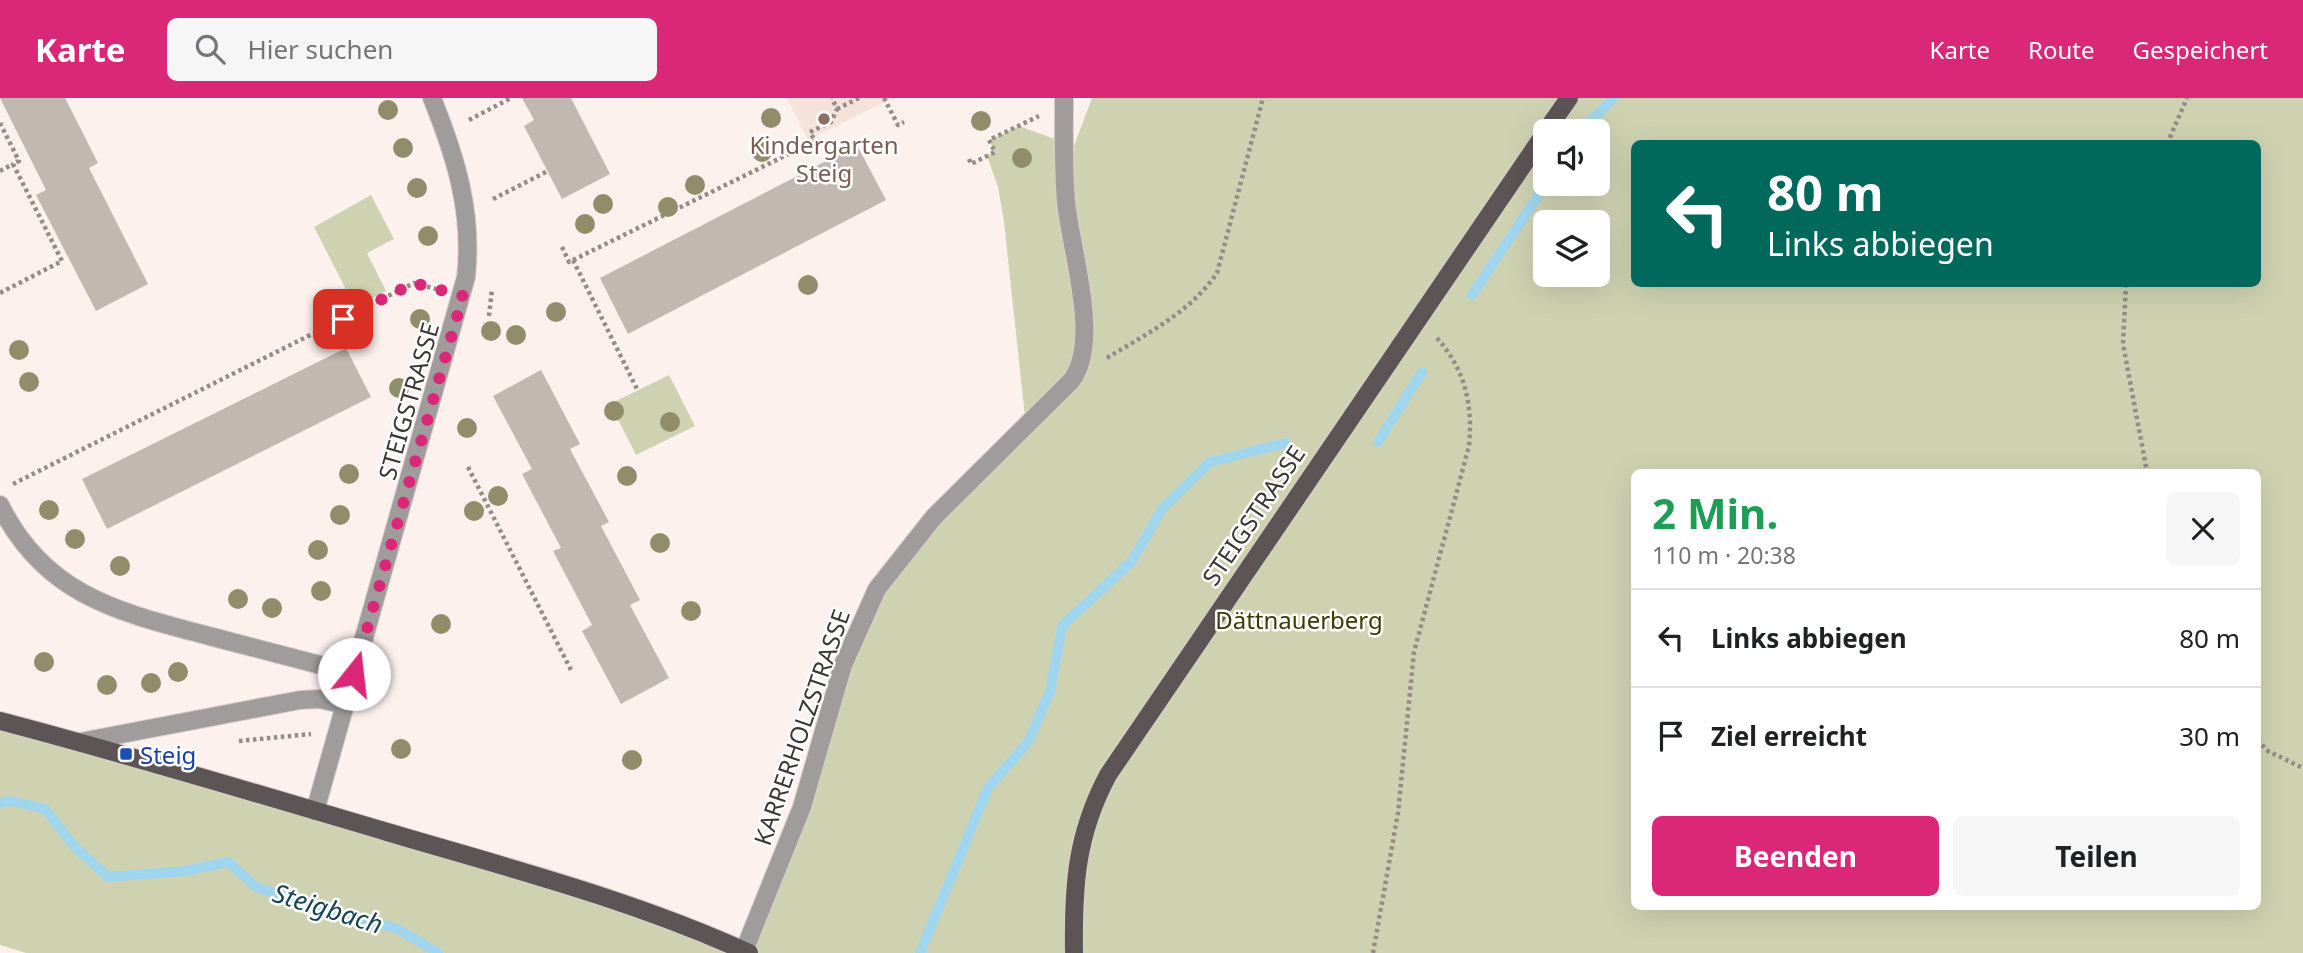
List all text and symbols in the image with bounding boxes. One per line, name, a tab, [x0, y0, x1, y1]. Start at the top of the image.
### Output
search box	[167, 18, 657, 81]
text: Karte	[35, 27, 125, 72]
icon: search	[191, 30, 229, 68]
text: Hier suchen	[247, 31, 393, 67]
text: Karte	[1930, 33, 1990, 66]
text: Route	[2028, 33, 2095, 66]
text: Gespeichert	[2133, 33, 2268, 66]
marker: Kindergarten Steig	[816, 111, 832, 127]
map controls	[1533, 119, 1610, 287]
button: sound	[1533, 119, 1610, 196]
place label: Kindergarten Steig	[749, 128, 899, 189]
text: 80 m	[1767, 159, 1884, 225]
icon: left	[1652, 168, 1743, 259]
button: layers	[1533, 210, 1610, 287]
text: Links abbiegen	[1767, 222, 1994, 265]
pin	[313, 289, 373, 349]
icon: arrive	[324, 300, 362, 338]
street label: STEIGSTRASSE	[370, 319, 446, 483]
street label: STEIGSTRASSE	[1194, 439, 1312, 591]
text: 2 Min.	[1652, 484, 1778, 541]
button: close	[2166, 492, 2240, 566]
text: 110 m · 20:38	[1652, 539, 1796, 571]
park label: Dättnauerberg	[1215, 603, 1383, 636]
street label: KARRERHOLZSTRASSE	[745, 605, 857, 849]
icon: left	[1652, 619, 1690, 657]
text: Links abbiegen	[1711, 620, 1907, 656]
text: 80 m	[2179, 620, 2240, 656]
position arrow	[317, 637, 391, 711]
icon: arrive	[1652, 717, 1690, 755]
text: Ziel erreicht	[1711, 718, 1867, 754]
text: 30 m	[2179, 718, 2240, 754]
place label: Steig	[140, 738, 196, 771]
marker: Steig	[118, 746, 134, 762]
button: Beenden	[1652, 816, 1939, 896]
button: Teilen	[1953, 816, 2240, 896]
water label: Steigbach	[269, 874, 387, 942]

